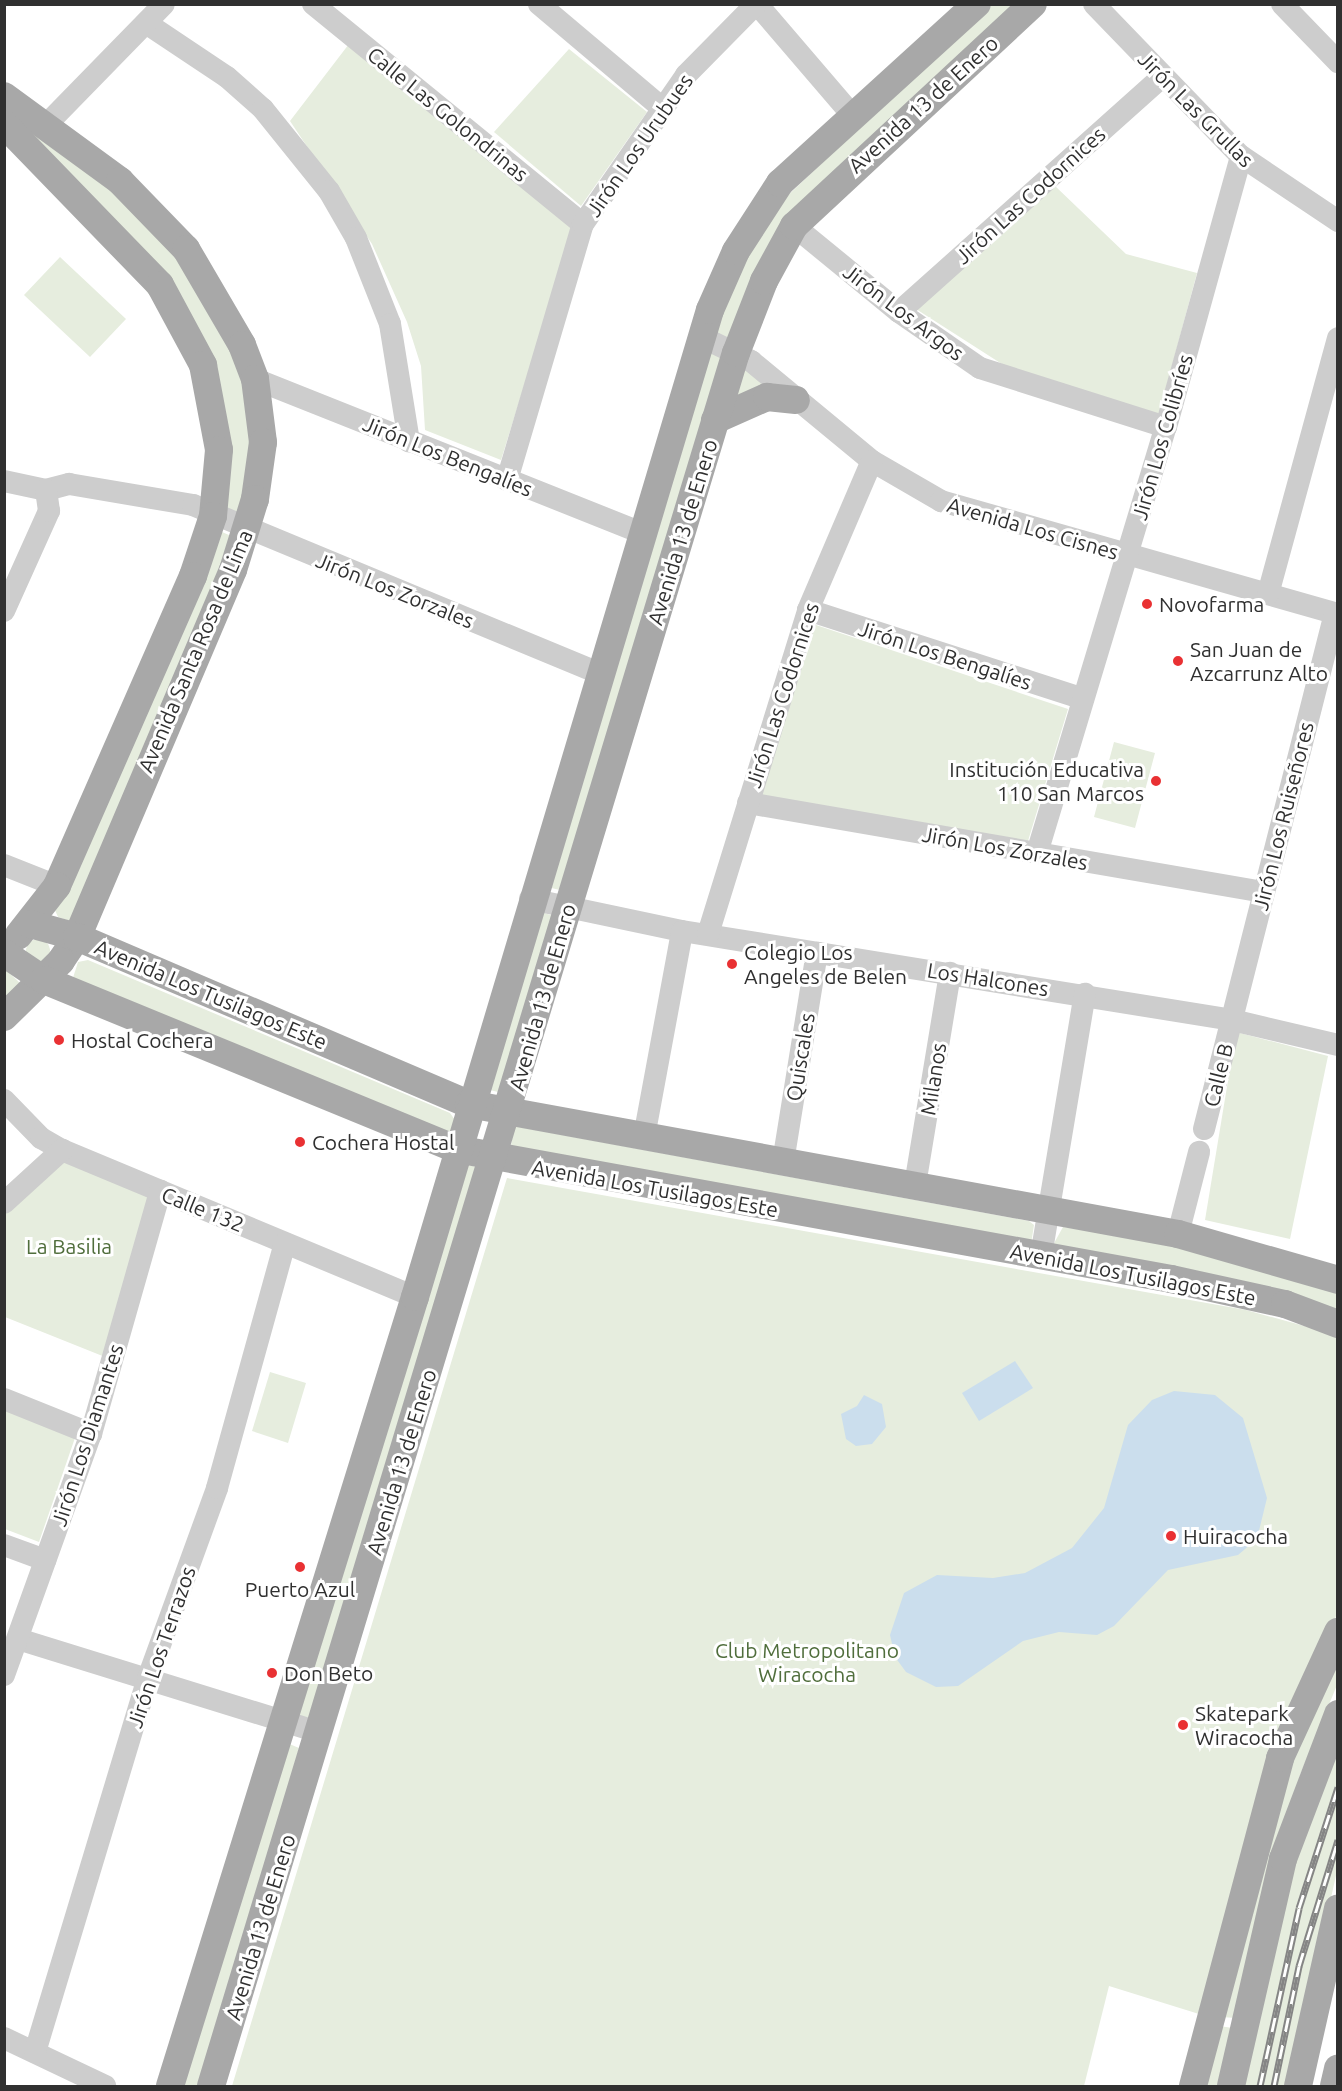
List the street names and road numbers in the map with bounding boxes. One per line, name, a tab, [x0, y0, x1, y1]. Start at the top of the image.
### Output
street label: Avenida 13 de Enero	[843, 30, 1003, 178]
street label: Calle Las Golondrinas	[362, 41, 534, 187]
street label: Jirón Las Grullas	[1133, 46, 1259, 172]
street label: Jirón Los Urubues	[580, 69, 698, 221]
street label: Jirón Las Codornices	[950, 121, 1110, 269]
street label: Jirón Los Argos	[839, 258, 969, 366]
street label: Jirón Los Colibríes	[1126, 351, 1198, 523]
street label: Jirón Los Bengalíes	[360, 411, 536, 501]
street label: Avenida 13 de Enero	[642, 436, 722, 628]
street label: Avenida Los Cisnes	[945, 492, 1121, 564]
street label: Avenida Santa Rosa de Lima	[132, 526, 258, 776]
street label: Jirón Los Zorzales	[312, 547, 478, 633]
street label: Jirón Las Codornices	[740, 599, 824, 791]
street label: Jirón Los Bengalíes	[855, 615, 1035, 695]
street label: Jirón Los Ruiseñores	[1247, 719, 1319, 913]
street label: Jirón Los Zorzales	[920, 821, 1090, 875]
street label: Avenida 13 de Enero	[503, 901, 581, 1093]
street label: Avenida Los Tusilagos Este	[91, 934, 331, 1054]
street label: Los Halcones	[926, 957, 1050, 1001]
street label: Quiscales	[781, 1011, 819, 1103]
street label: Milanos	[915, 1041, 951, 1117]
street label: Calle B	[1198, 1041, 1238, 1109]
street label: Avenida Los Tusilagos Este	[530, 1154, 780, 1222]
street label: Calle 132	[158, 1181, 248, 1237]
street label: Avenida Los Tusilagos Este	[1008, 1238, 1258, 1310]
street label: Jirón Los Diamantes	[46, 1341, 128, 1529]
street label: Avenida 13 de Enero	[361, 1366, 441, 1558]
street label: Jirón Los Terrazos	[122, 1563, 200, 1731]
street label: Avenida 13 de Enero	[220, 1831, 300, 2023]

